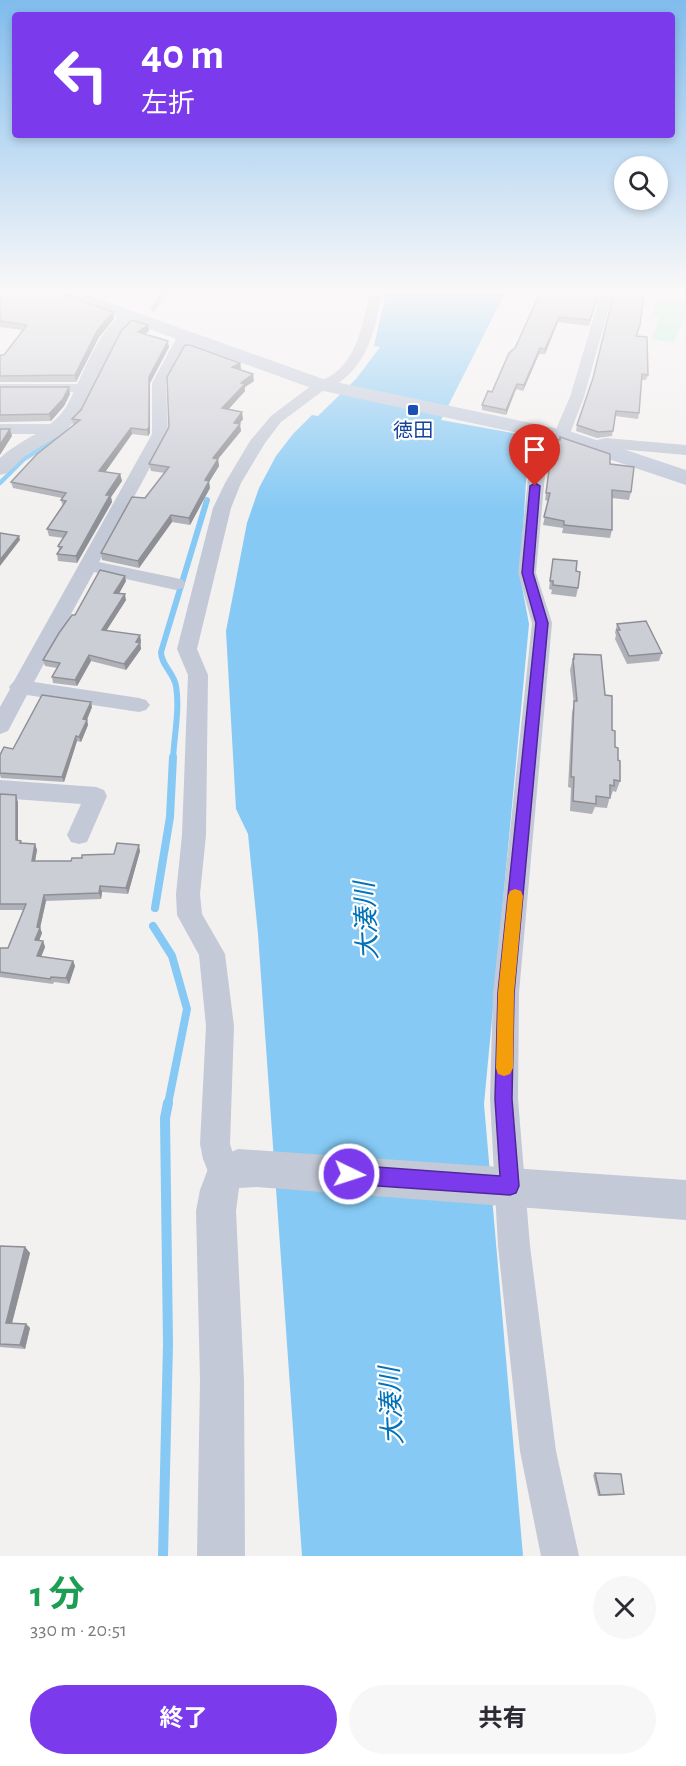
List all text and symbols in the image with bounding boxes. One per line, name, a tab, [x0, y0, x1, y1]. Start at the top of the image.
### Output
text: 40 m	[141, 34, 224, 76]
icon: left	[42, 36, 120, 114]
text: 左折	[141, 90, 195, 117]
map controls	[614, 156, 668, 210]
button: search	[614, 156, 668, 210]
marker: 徳田	[406, 403, 420, 417]
place label: 徳田	[393, 420, 433, 441]
pin	[509, 424, 560, 486]
icon: arrive	[518, 433, 551, 466]
water label: 大湊川	[351, 878, 382, 961]
position arrow	[317, 1142, 381, 1206]
water label: 大湊川	[376, 1363, 407, 1446]
button: close	[593, 1576, 656, 1639]
text: 1 分	[30, 1577, 84, 1613]
text: 330 m · 20:51	[30, 1620, 127, 1640]
button: 終了	[30, 1685, 337, 1754]
button: 共有	[349, 1685, 656, 1754]

